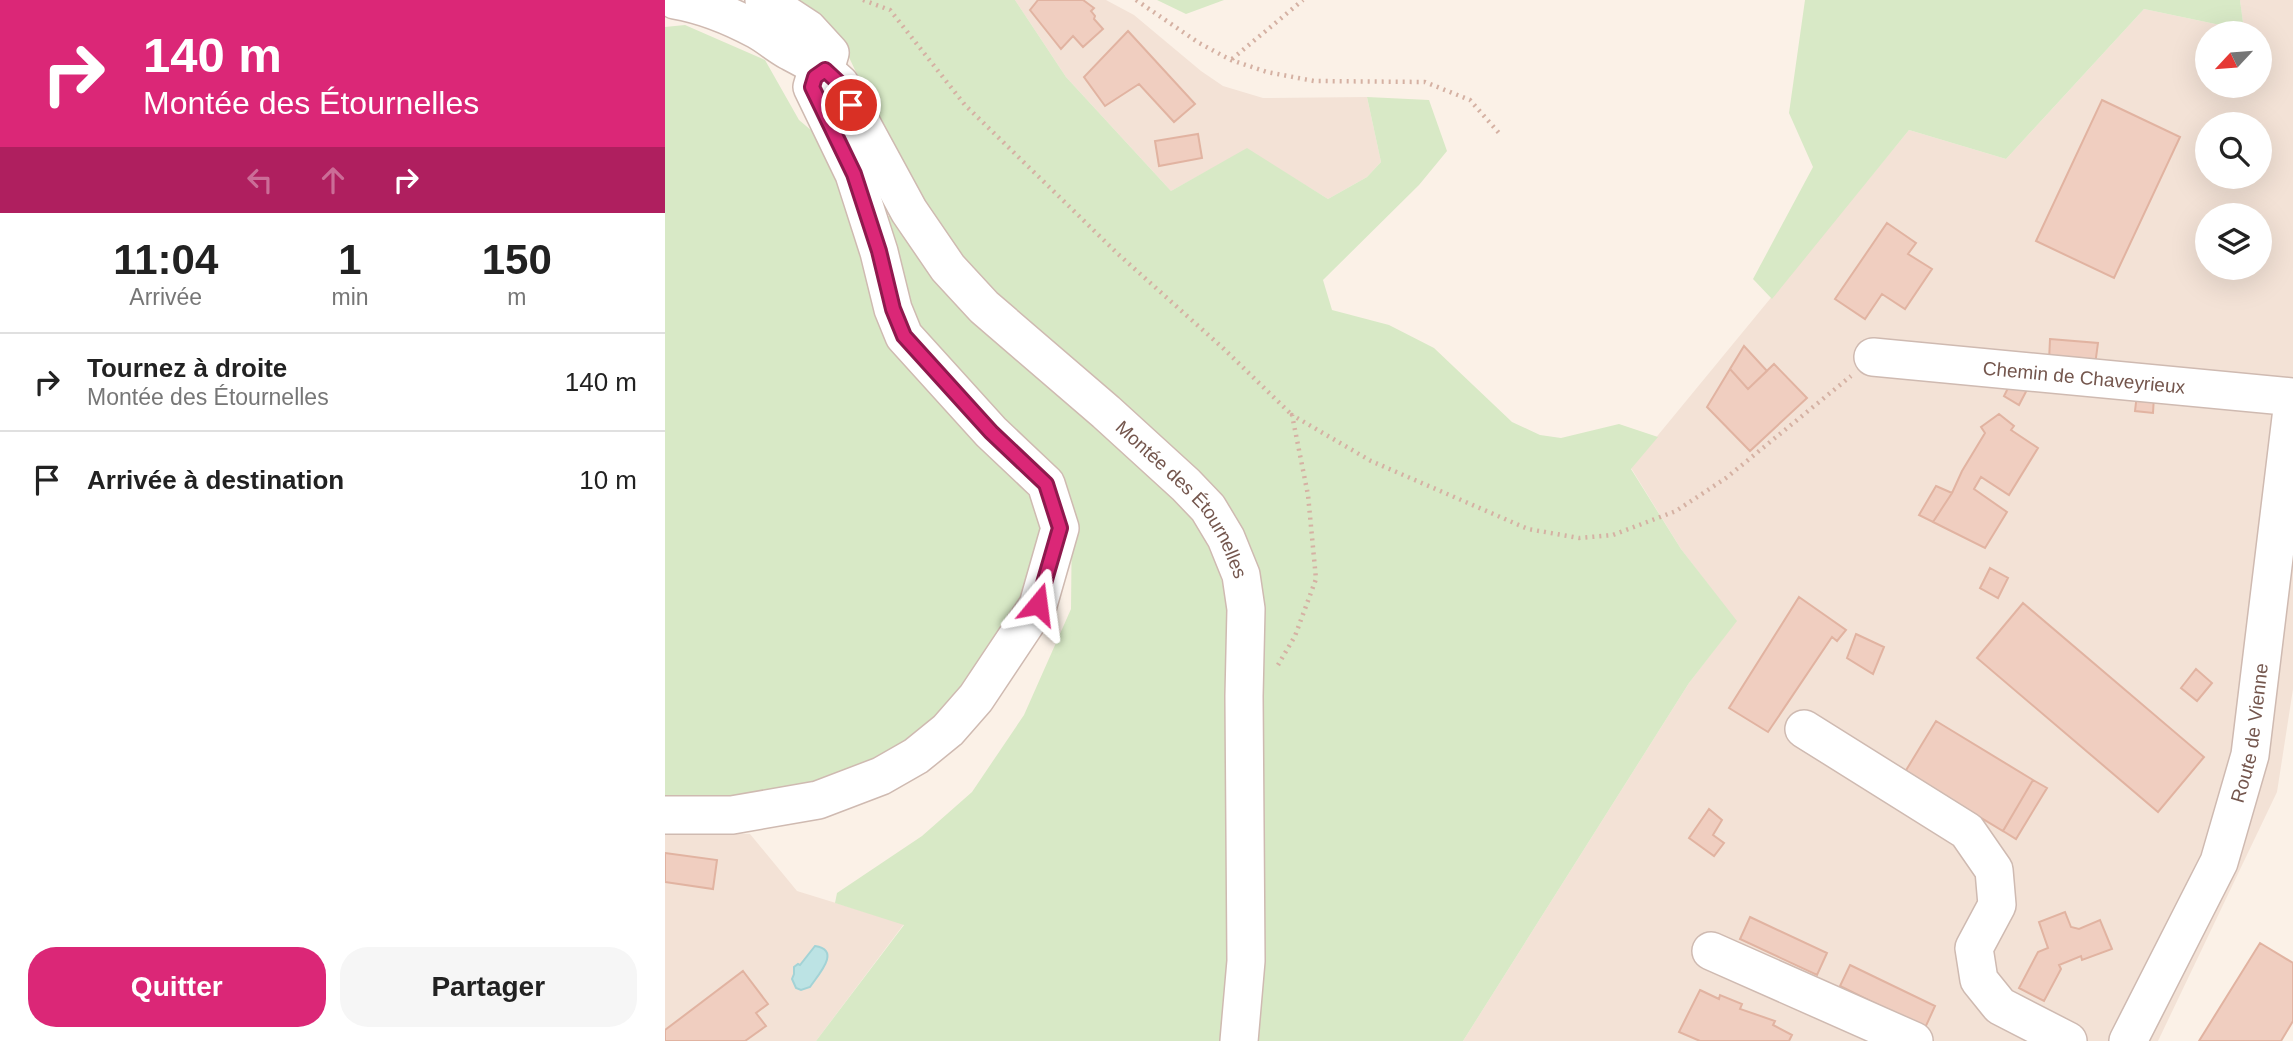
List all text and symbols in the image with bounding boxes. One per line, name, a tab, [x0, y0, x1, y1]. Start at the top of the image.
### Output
north arrow	[2195, 21, 2271, 98]
map controls	[2195, 21, 2272, 280]
icon: right	[28, 28, 119, 119]
text: 140 m	[143, 28, 282, 82]
pin	[821, 75, 881, 135]
text: Montée des Étournelles	[143, 85, 479, 121]
icon: arrive	[832, 86, 870, 124]
button: search	[2195, 112, 2272, 189]
icon: left	[241, 161, 279, 199]
icon: ahead	[314, 161, 352, 199]
icon: right	[387, 161, 425, 199]
button: layers	[2195, 203, 2272, 280]
text: 11:04	[113, 236, 218, 283]
text: 1	[338, 236, 362, 283]
text: 150	[482, 236, 552, 283]
text: Arrivée	[129, 284, 202, 310]
text: min	[331, 284, 369, 310]
text: m	[507, 284, 526, 310]
text: Tournez à droite	[87, 353, 287, 383]
street label: Chemin de Chaveyrieux	[1982, 357, 2187, 397]
icon: right	[28, 363, 66, 401]
text: 140 m	[565, 367, 637, 397]
text: Montée des Étournelles	[87, 384, 329, 410]
street label: Montée des Étournelles	[1112, 416, 1252, 581]
icon: arrive	[28, 461, 66, 499]
text: Arrivée à destination	[87, 465, 344, 495]
text: 10 m	[579, 465, 637, 495]
position arrow	[1001, 567, 1075, 641]
street label: Route de Vienne	[2226, 662, 2272, 805]
button: Quitter	[28, 947, 326, 1027]
button: Partager	[340, 947, 637, 1027]

